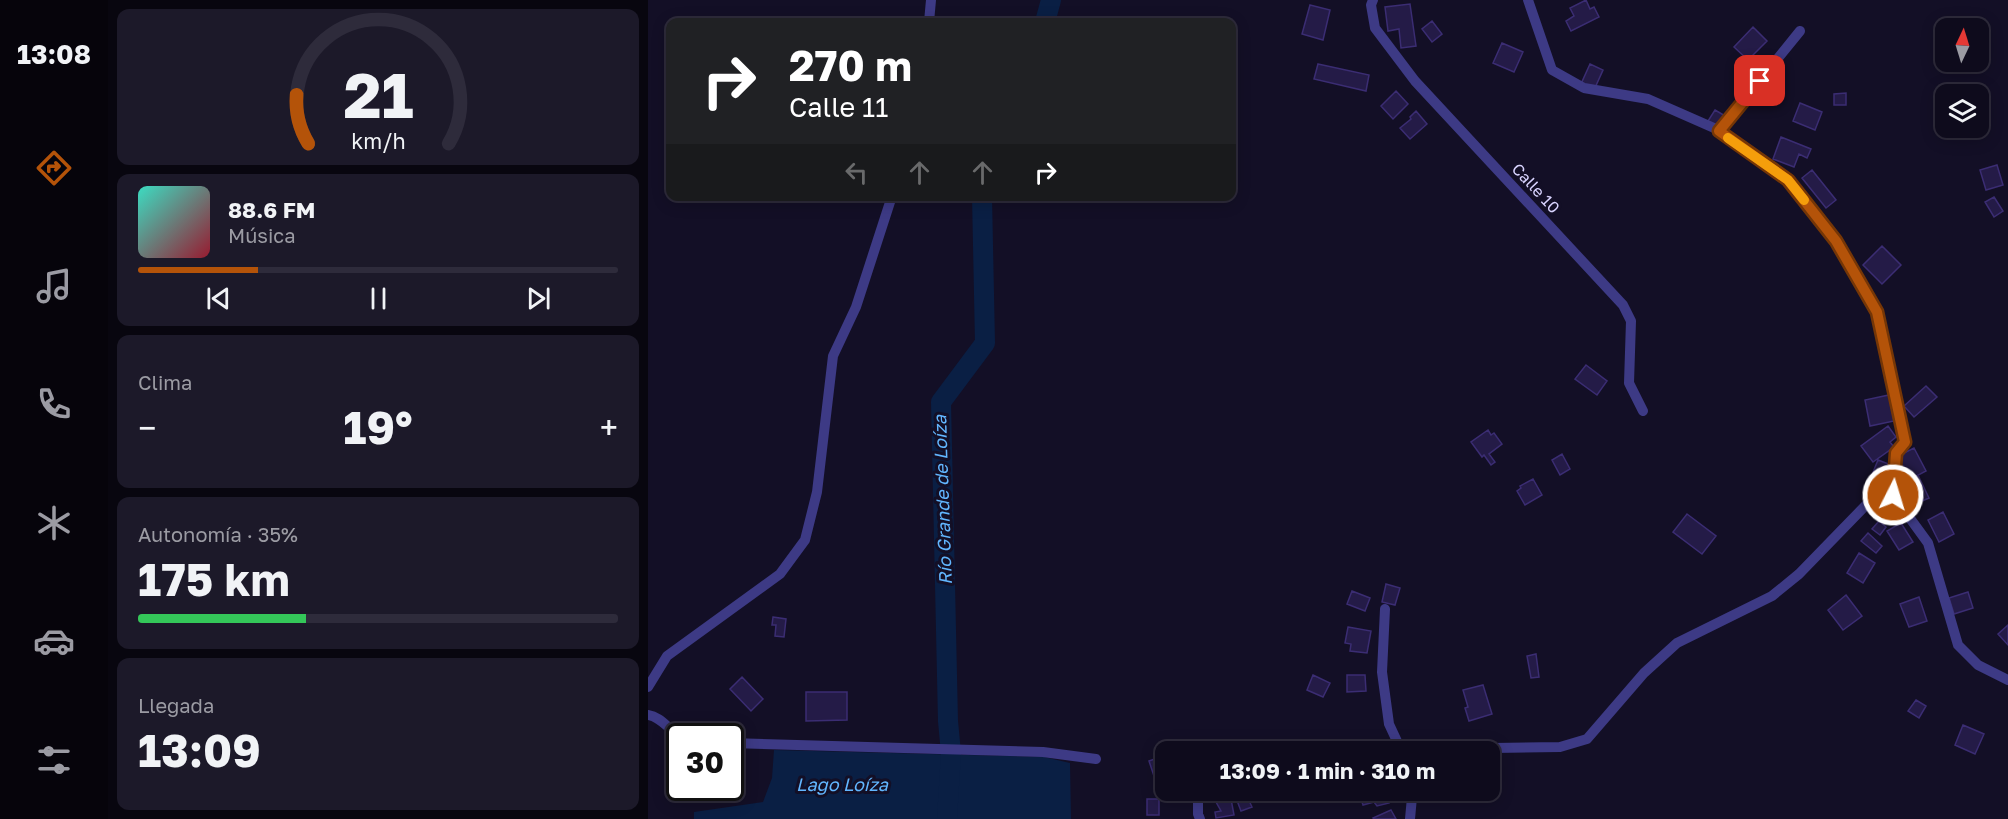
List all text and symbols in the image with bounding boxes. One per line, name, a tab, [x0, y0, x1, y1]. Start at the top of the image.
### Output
north arrow	[1935, 18, 1989, 72]
map controls	[1935, 18, 1989, 138]
text: 13:08	[17, 38, 91, 70]
text: 270 m	[789, 40, 912, 90]
icon: right	[690, 42, 768, 120]
pin	[1734, 55, 1785, 106]
text: 21	[343, 57, 413, 132]
icon: arrive	[1743, 64, 1776, 97]
button: layers	[1935, 84, 1989, 138]
text: Calle 11	[789, 91, 888, 123]
text: km/h	[351, 128, 405, 154]
icon: directions	[33, 147, 75, 189]
icon: left	[840, 156, 873, 189]
icon: ahead	[903, 156, 936, 189]
icon: ahead	[966, 156, 999, 189]
icon: right	[1029, 156, 1062, 189]
street label: Calle 10	[1508, 159, 1564, 217]
text: 88.6 FM	[228, 196, 315, 223]
text: Música	[228, 223, 295, 247]
icon: music	[33, 265, 75, 307]
icon: previous	[202, 282, 235, 315]
icon: pause	[362, 282, 395, 315]
icon: next	[522, 282, 555, 315]
text: Clima	[138, 370, 192, 394]
icon: phone	[33, 383, 75, 425]
text: 19°	[343, 400, 413, 454]
text: −	[138, 408, 156, 447]
text: +	[600, 408, 618, 447]
water label: Río Grande de Loíza	[928, 414, 956, 585]
position arrow	[1861, 463, 1925, 527]
icon: climate	[33, 502, 75, 544]
text: Autonomía · 35%	[138, 522, 298, 546]
text: 175 km	[138, 552, 290, 606]
icon: car	[33, 620, 75, 662]
text: Llegada	[138, 693, 214, 717]
text: 13:09	[138, 723, 261, 777]
speed limit sign: 30	[666, 723, 744, 801]
icon: filters	[33, 739, 75, 781]
text: 13:09 · 1 min · 310 m	[1220, 757, 1435, 784]
water label: Lago Loíza	[796, 773, 889, 795]

